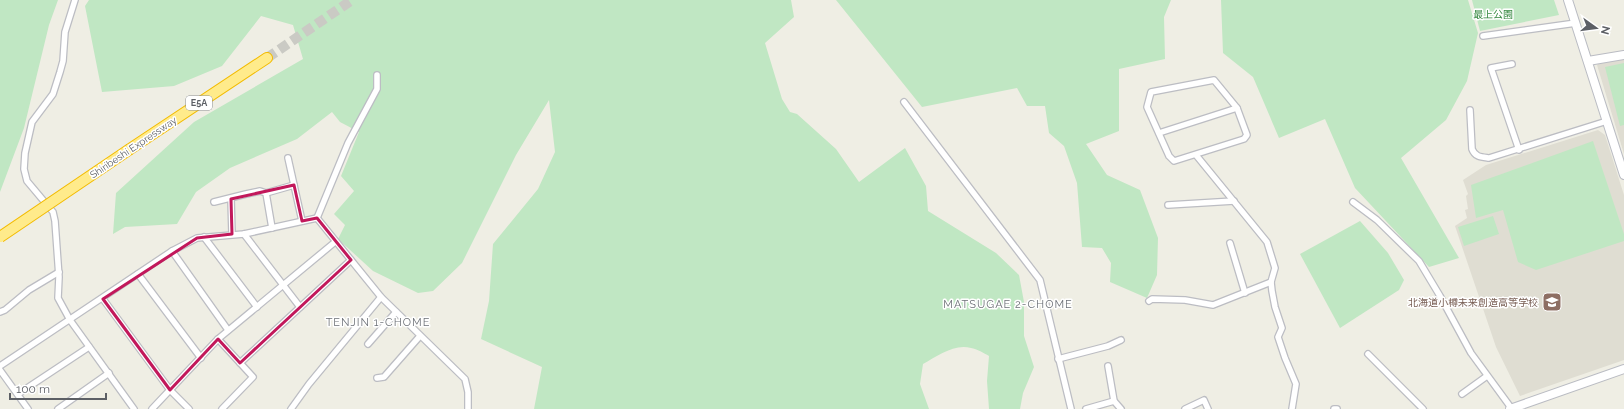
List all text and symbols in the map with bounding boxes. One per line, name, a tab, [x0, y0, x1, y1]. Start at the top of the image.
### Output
north arrow	[1576, 8, 1616, 48]
park label: 最上公園	[1473, 9, 1513, 20]
text: N	[1598, 25, 1613, 36]
road number: E5A	[186, 96, 212, 110]
street label: Shiribeshi Expressway	[88, 114, 179, 180]
school or university icon: 北海道小樽未来創造高等学校	[1541, 291, 1563, 313]
place label: 北海道小樽未来創造高等学校	[1408, 297, 1538, 308]
district label: MATSUGAE 2-CHOME	[943, 298, 1073, 311]
district label: TENJIN 1-CHOME	[326, 316, 430, 329]
scale bar	[10, 375, 106, 401]
text: 100 m	[16, 382, 50, 396]

